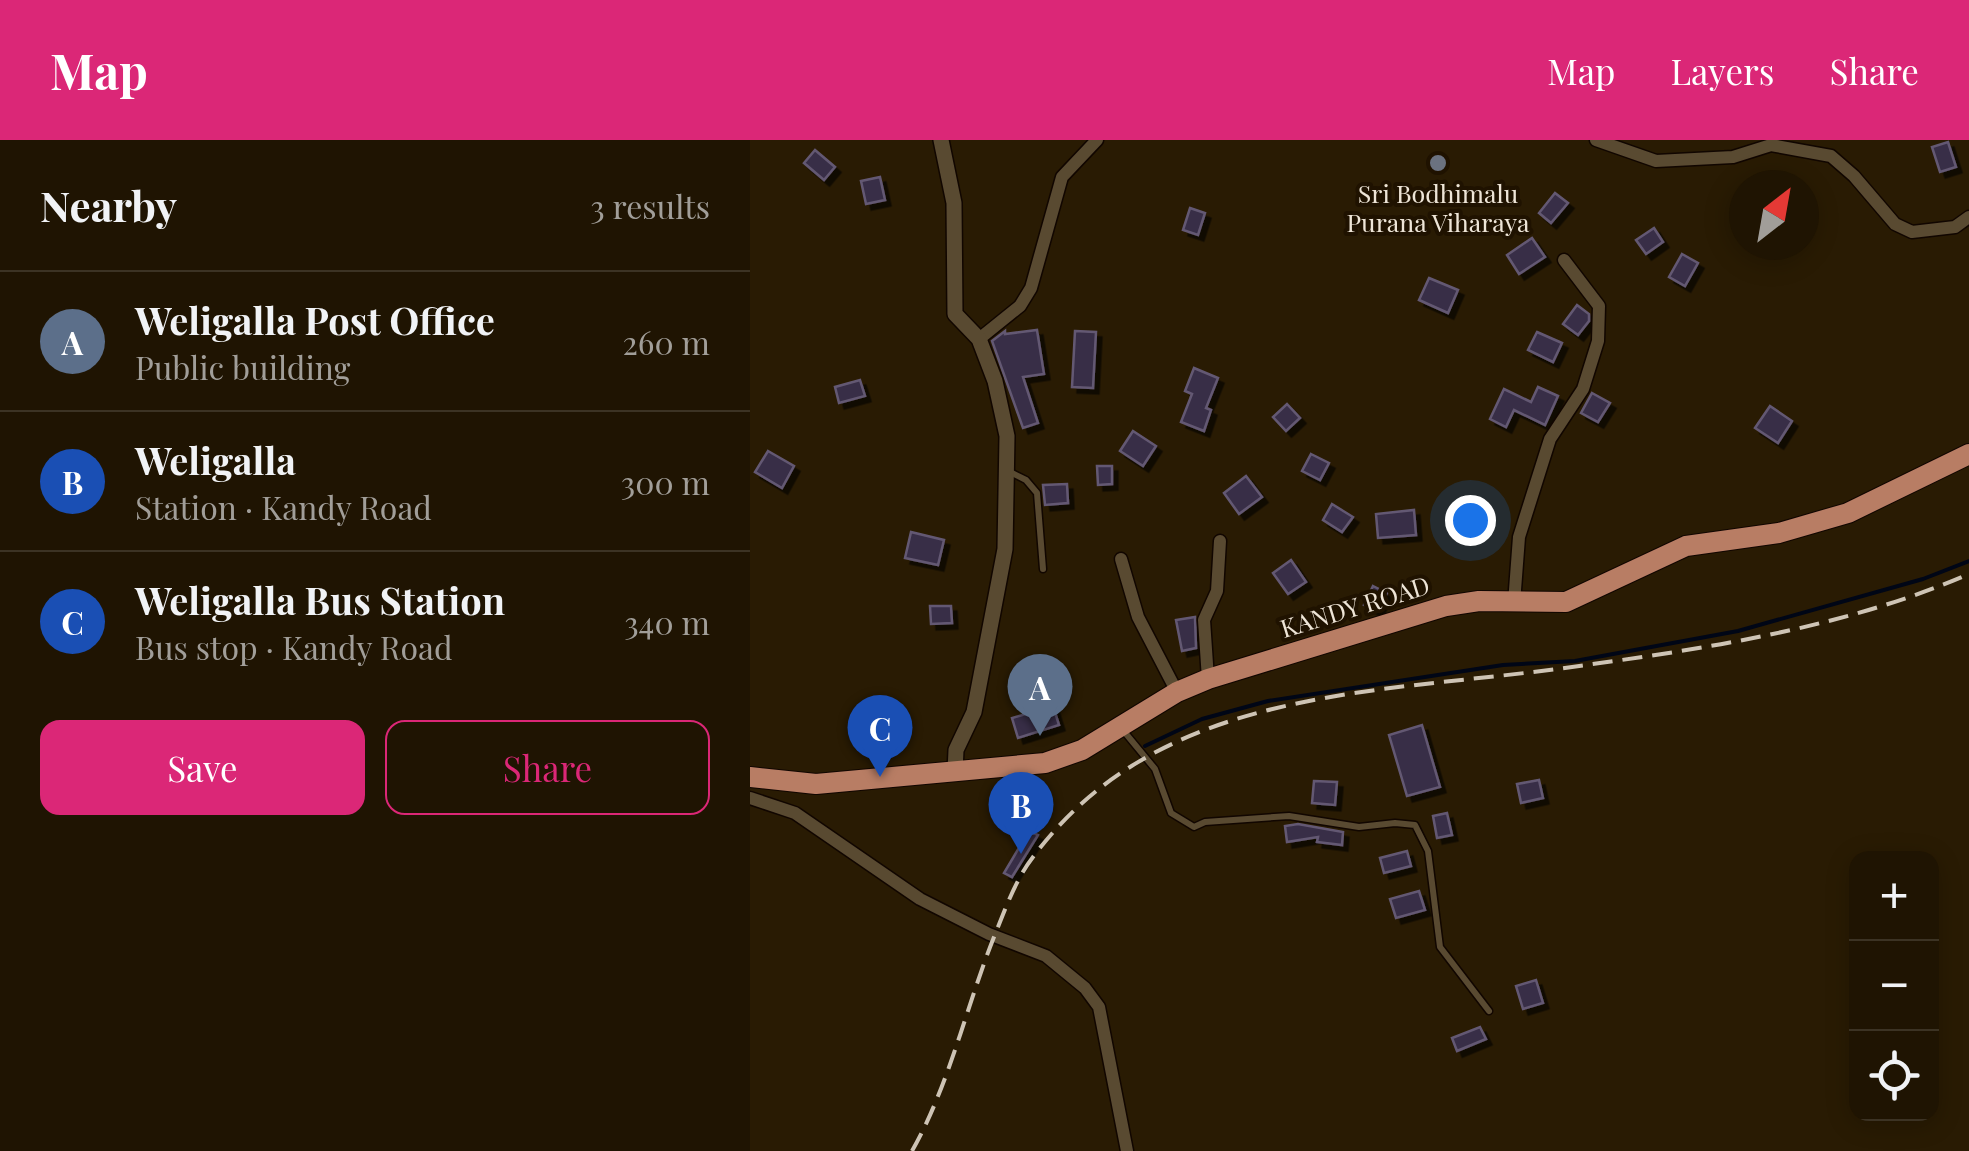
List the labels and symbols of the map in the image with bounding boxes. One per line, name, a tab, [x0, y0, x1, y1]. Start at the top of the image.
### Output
marker: Sri Bodhimalu Purana Viharaya	[1427, 152, 1449, 174]
north arrow	[1729, 170, 1819, 260]
place label: Sri Bodhimalu Purana Viharaya	[1346, 176, 1530, 238]
your location	[1445, 495, 1496, 546]
street label: KANDY ROAD	[1276, 567, 1433, 644]
pin: A	[1008, 654, 1072, 736]
pin: C	[848, 694, 912, 777]
pin: B	[988, 772, 1054, 854]

